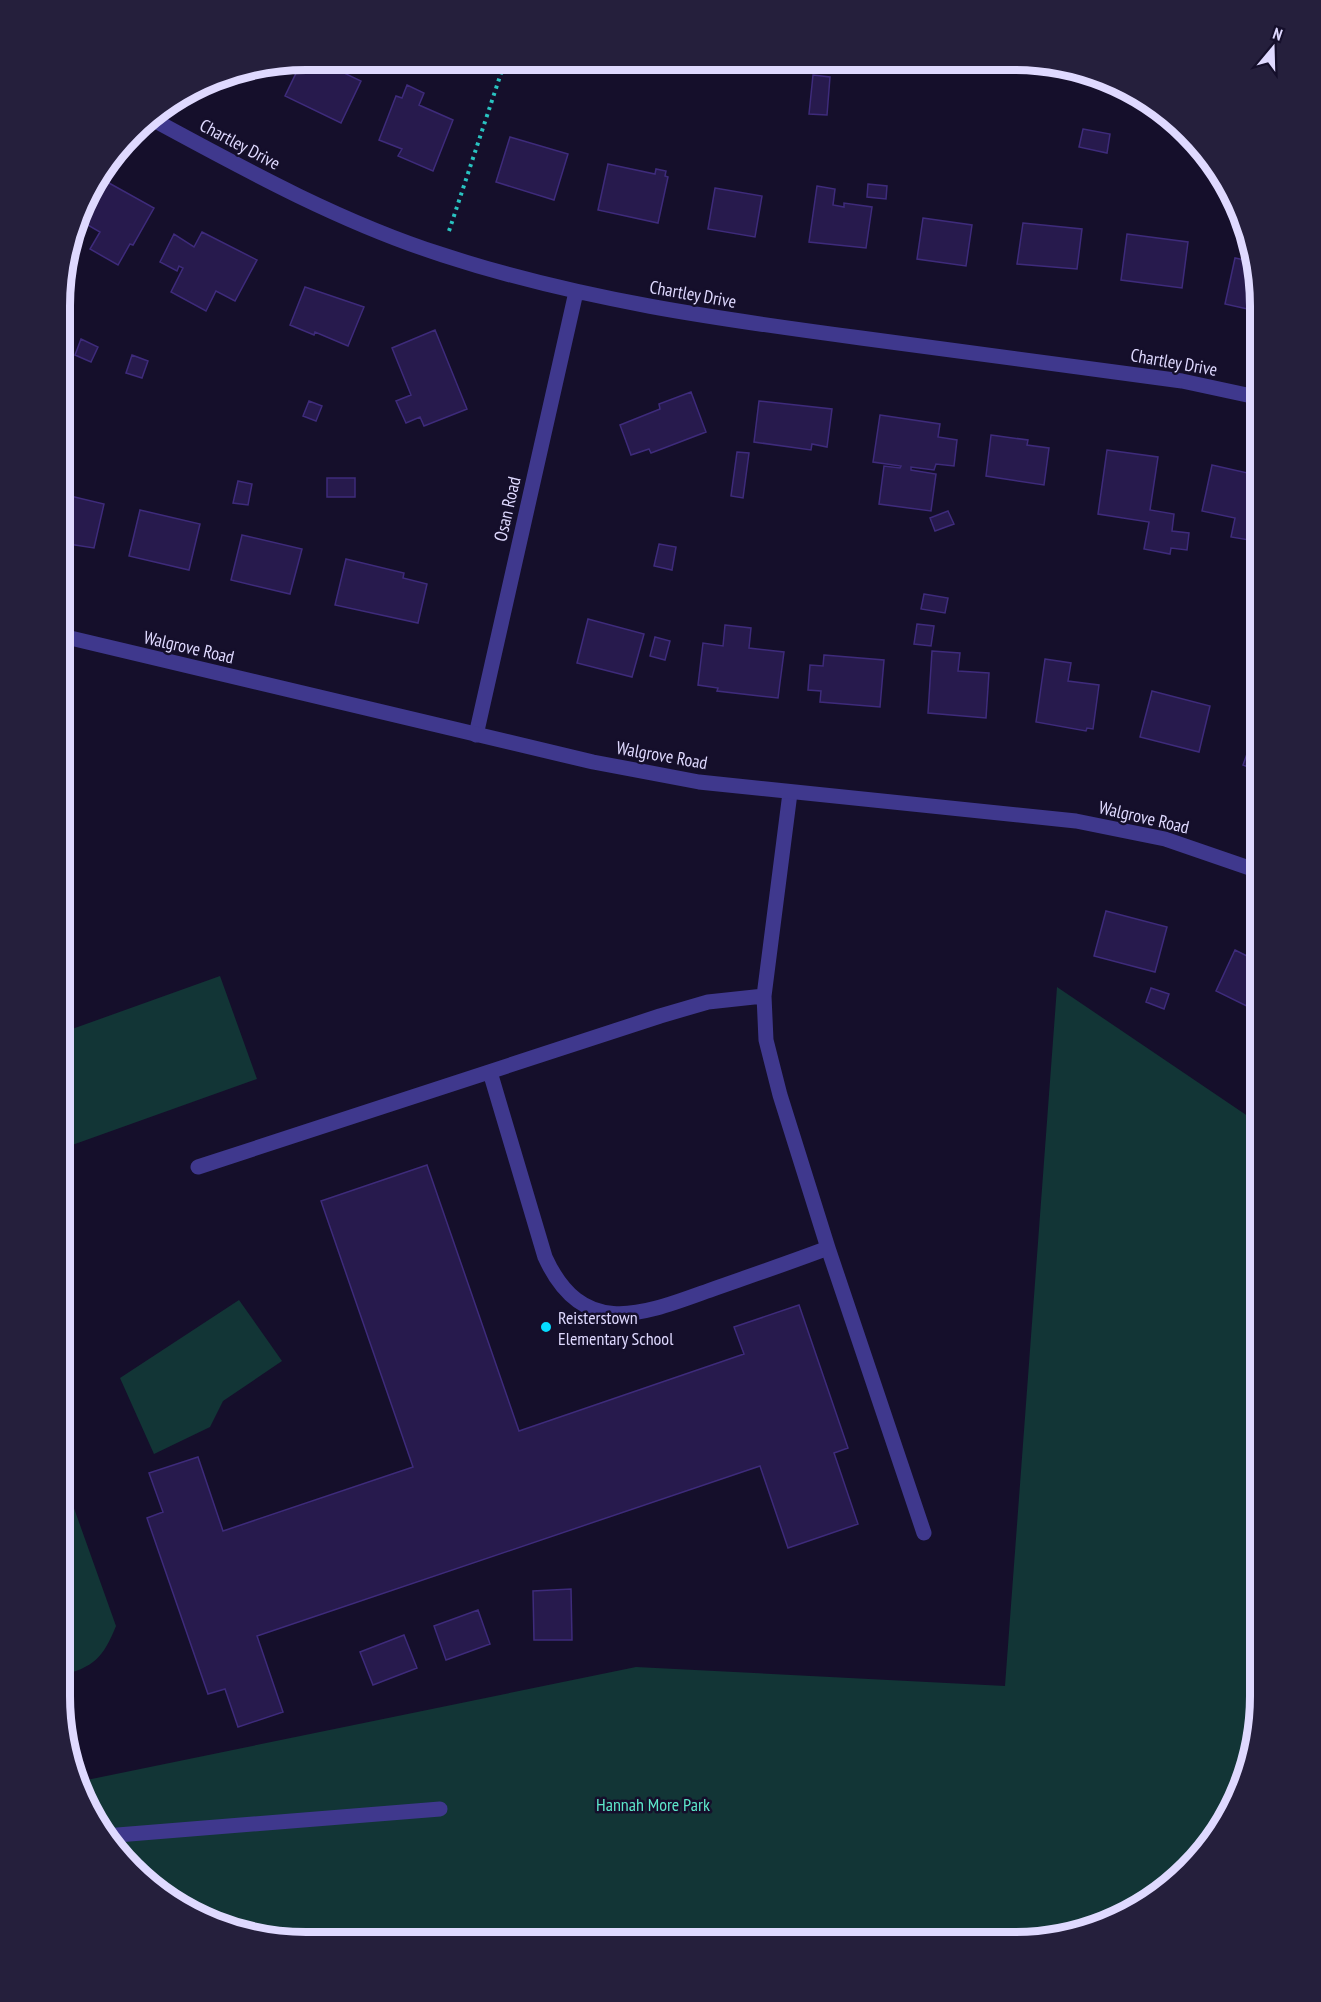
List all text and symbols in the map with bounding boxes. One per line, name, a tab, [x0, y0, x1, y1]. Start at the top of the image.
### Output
north arrow	[1243, 18, 1303, 78]
text: N	[1271, 23, 1285, 45]
street label: Chartley Drive	[196, 113, 284, 175]
street label: Chartley Drive	[648, 275, 738, 313]
street label: Chartley Drive	[1129, 343, 1219, 381]
street label: Osan Road	[488, 474, 526, 544]
street label: Walgrove Road	[142, 625, 236, 669]
street label: Walgrove Road	[615, 736, 709, 774]
street label: Walgrove Road	[1097, 795, 1191, 839]
place label: Reisterstown Elementary School	[558, 1306, 674, 1350]
marker: Reisterstown Elementary School	[539, 1320, 553, 1334]
park label: Hannah More Park	[596, 1793, 710, 1816]

